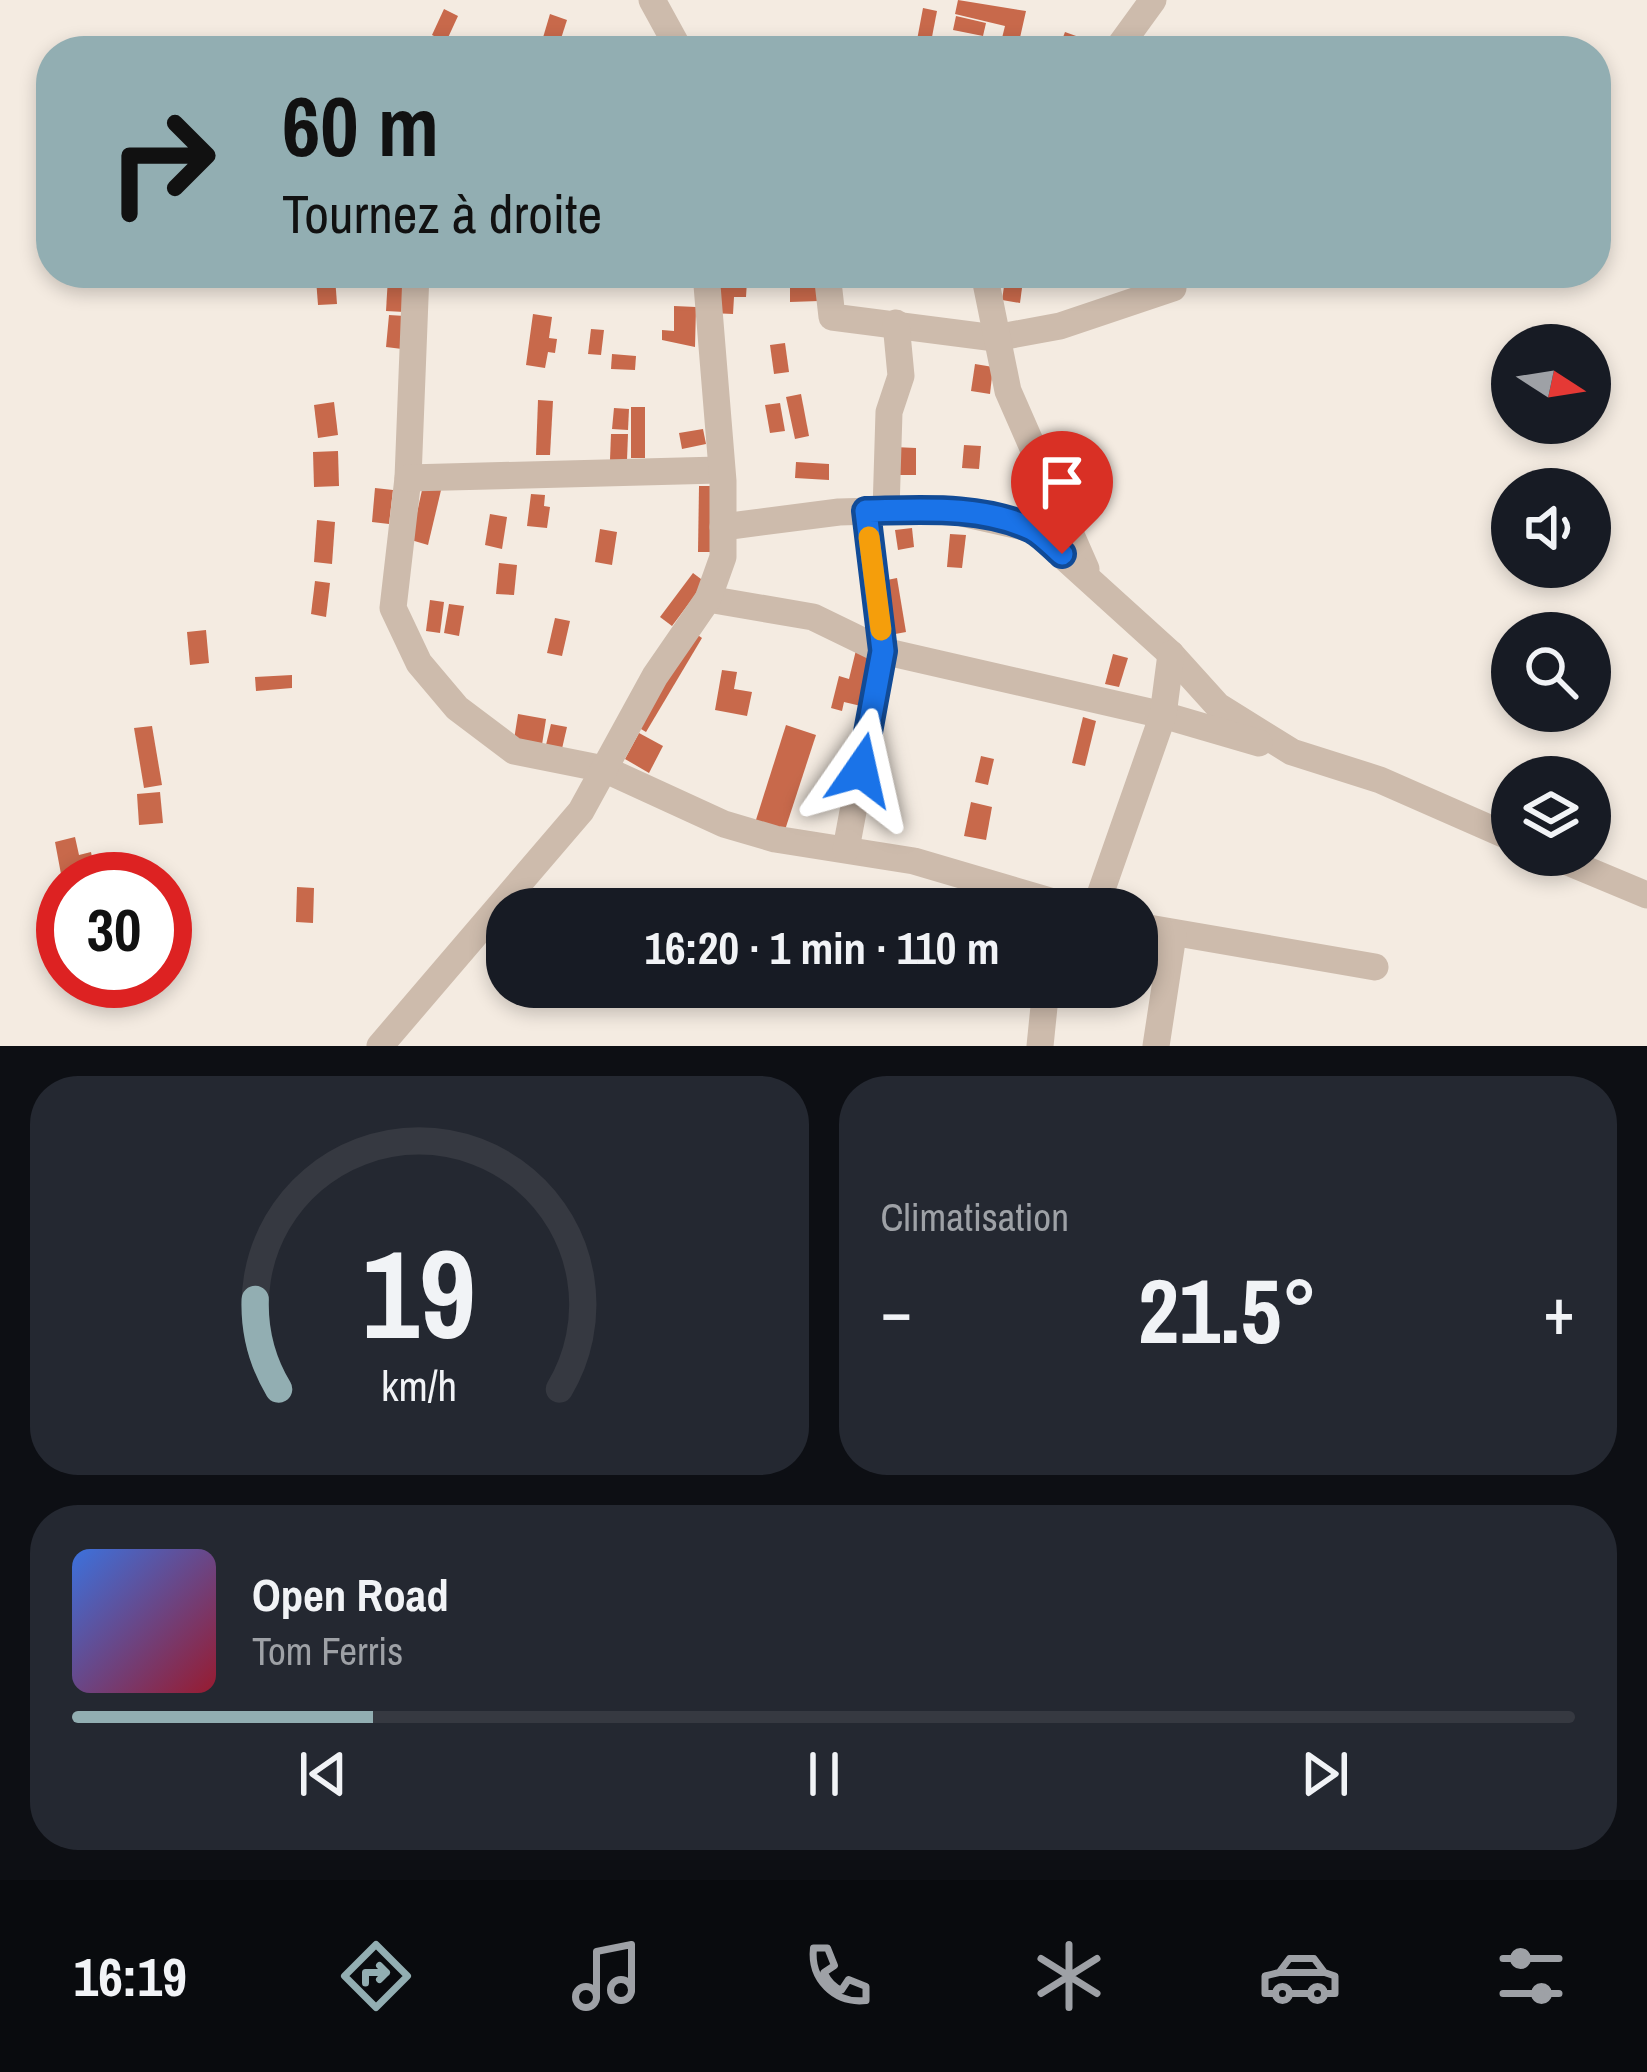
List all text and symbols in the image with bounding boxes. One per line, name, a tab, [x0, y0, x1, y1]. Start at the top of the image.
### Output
text: 60 m	[282, 69, 439, 182]
icon: right	[84, 84, 240, 240]
text: Tournez à droite	[282, 177, 602, 250]
north arrow	[1491, 324, 1611, 444]
map controls	[1491, 324, 1611, 876]
pin	[1011, 431, 1113, 554]
icon: arrive	[1029, 449, 1095, 515]
button: sound	[1491, 468, 1611, 588]
button: search	[1491, 612, 1611, 732]
position arrow	[798, 707, 924, 833]
button: layers	[1491, 756, 1611, 876]
speed limit sign: 30	[36, 852, 192, 1008]
text: 16:20 · 1 min · 110 m	[645, 917, 999, 978]
text: Climatisation	[881, 1191, 1069, 1243]
text: 19	[362, 1209, 476, 1377]
text: 21.5°	[1138, 1250, 1318, 1371]
text: −	[881, 1266, 912, 1355]
text: +	[1543, 1266, 1575, 1355]
text: km/h	[381, 1356, 457, 1413]
text: Open Road	[252, 1564, 449, 1625]
text: Tom Ferris	[252, 1625, 403, 1677]
icon: previous	[290, 1741, 356, 1807]
icon: pause	[791, 1741, 857, 1807]
icon: next	[1292, 1741, 1358, 1807]
icon: directions	[334, 1934, 418, 2018]
icon: music	[565, 1934, 649, 2018]
icon: phone	[796, 1934, 880, 2018]
icon: climate	[1027, 1934, 1111, 2018]
icon: car	[1258, 1934, 1342, 2018]
icon: filters	[1489, 1934, 1573, 2018]
text: 16:19	[74, 1940, 187, 2013]

